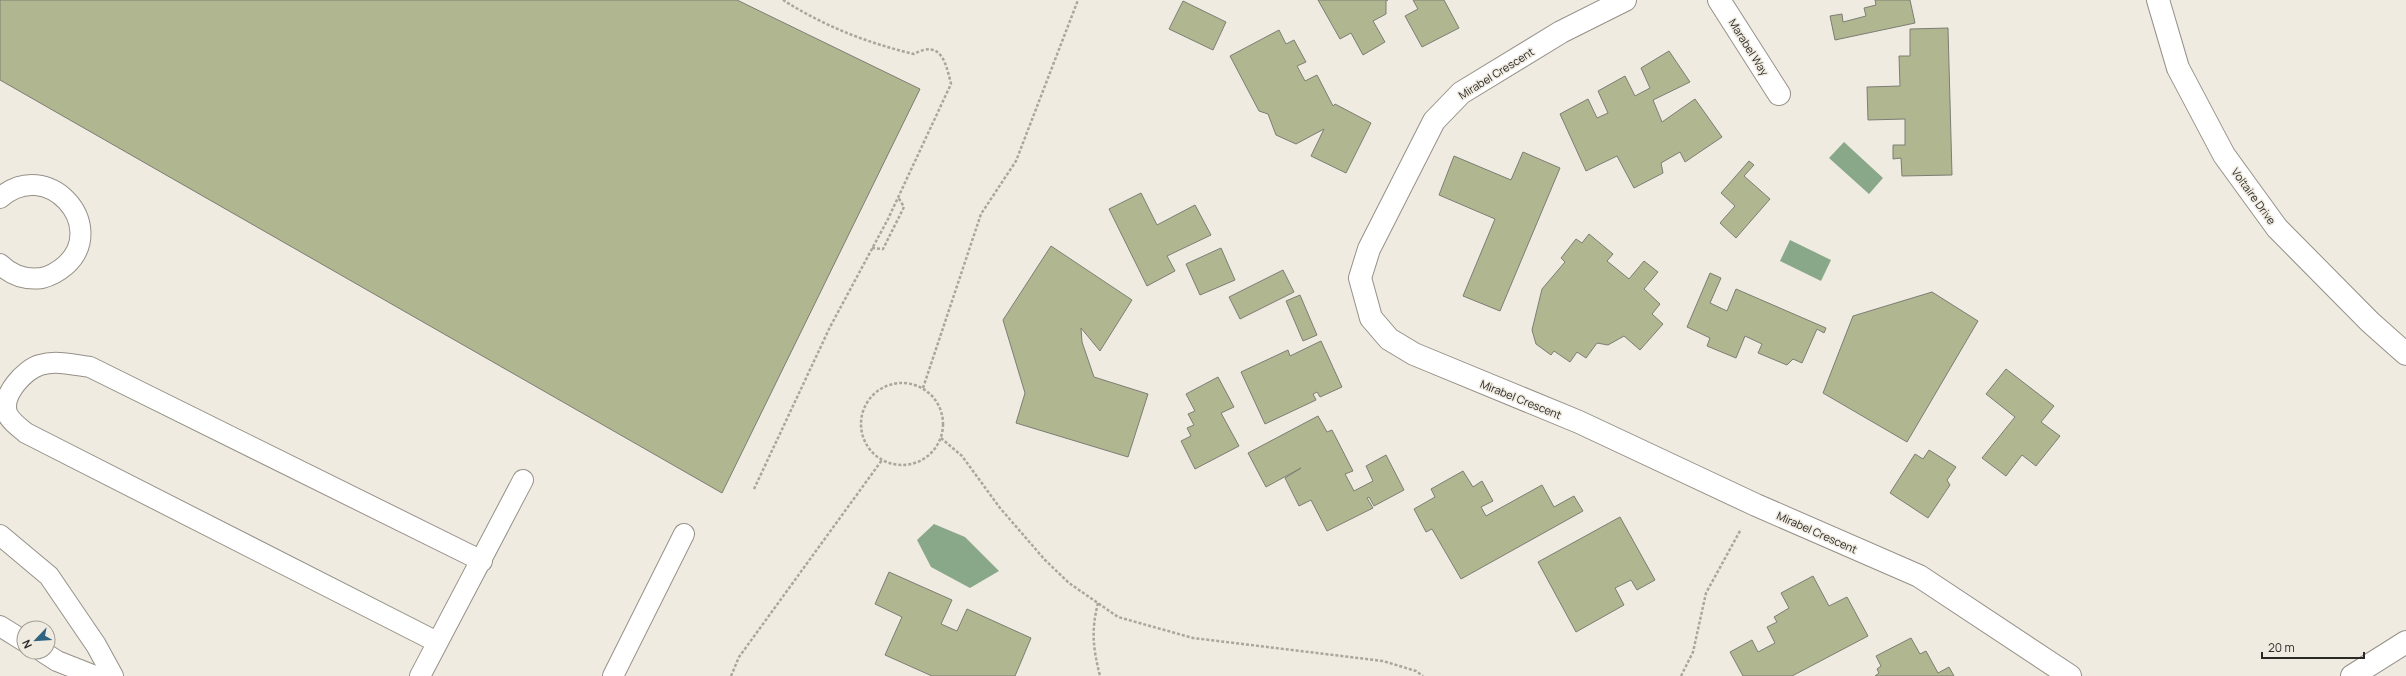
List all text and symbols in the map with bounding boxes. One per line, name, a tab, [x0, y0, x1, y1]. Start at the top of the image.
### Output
street label: Marabel Way	[1726, 16, 1772, 78]
street label: Mirabel Crescent	[1455, 44, 1537, 102]
street label: Voltaire Drive	[2228, 165, 2280, 228]
street label: Mirabel Crescent	[1478, 376, 1564, 422]
street label: Mirabel Crescent	[1774, 508, 1860, 556]
north arrow	[16, 620, 56, 660]
scale bar	[2262, 634, 2364, 660]
text: N	[18, 638, 35, 651]
text: 20 m	[2268, 639, 2295, 656]

